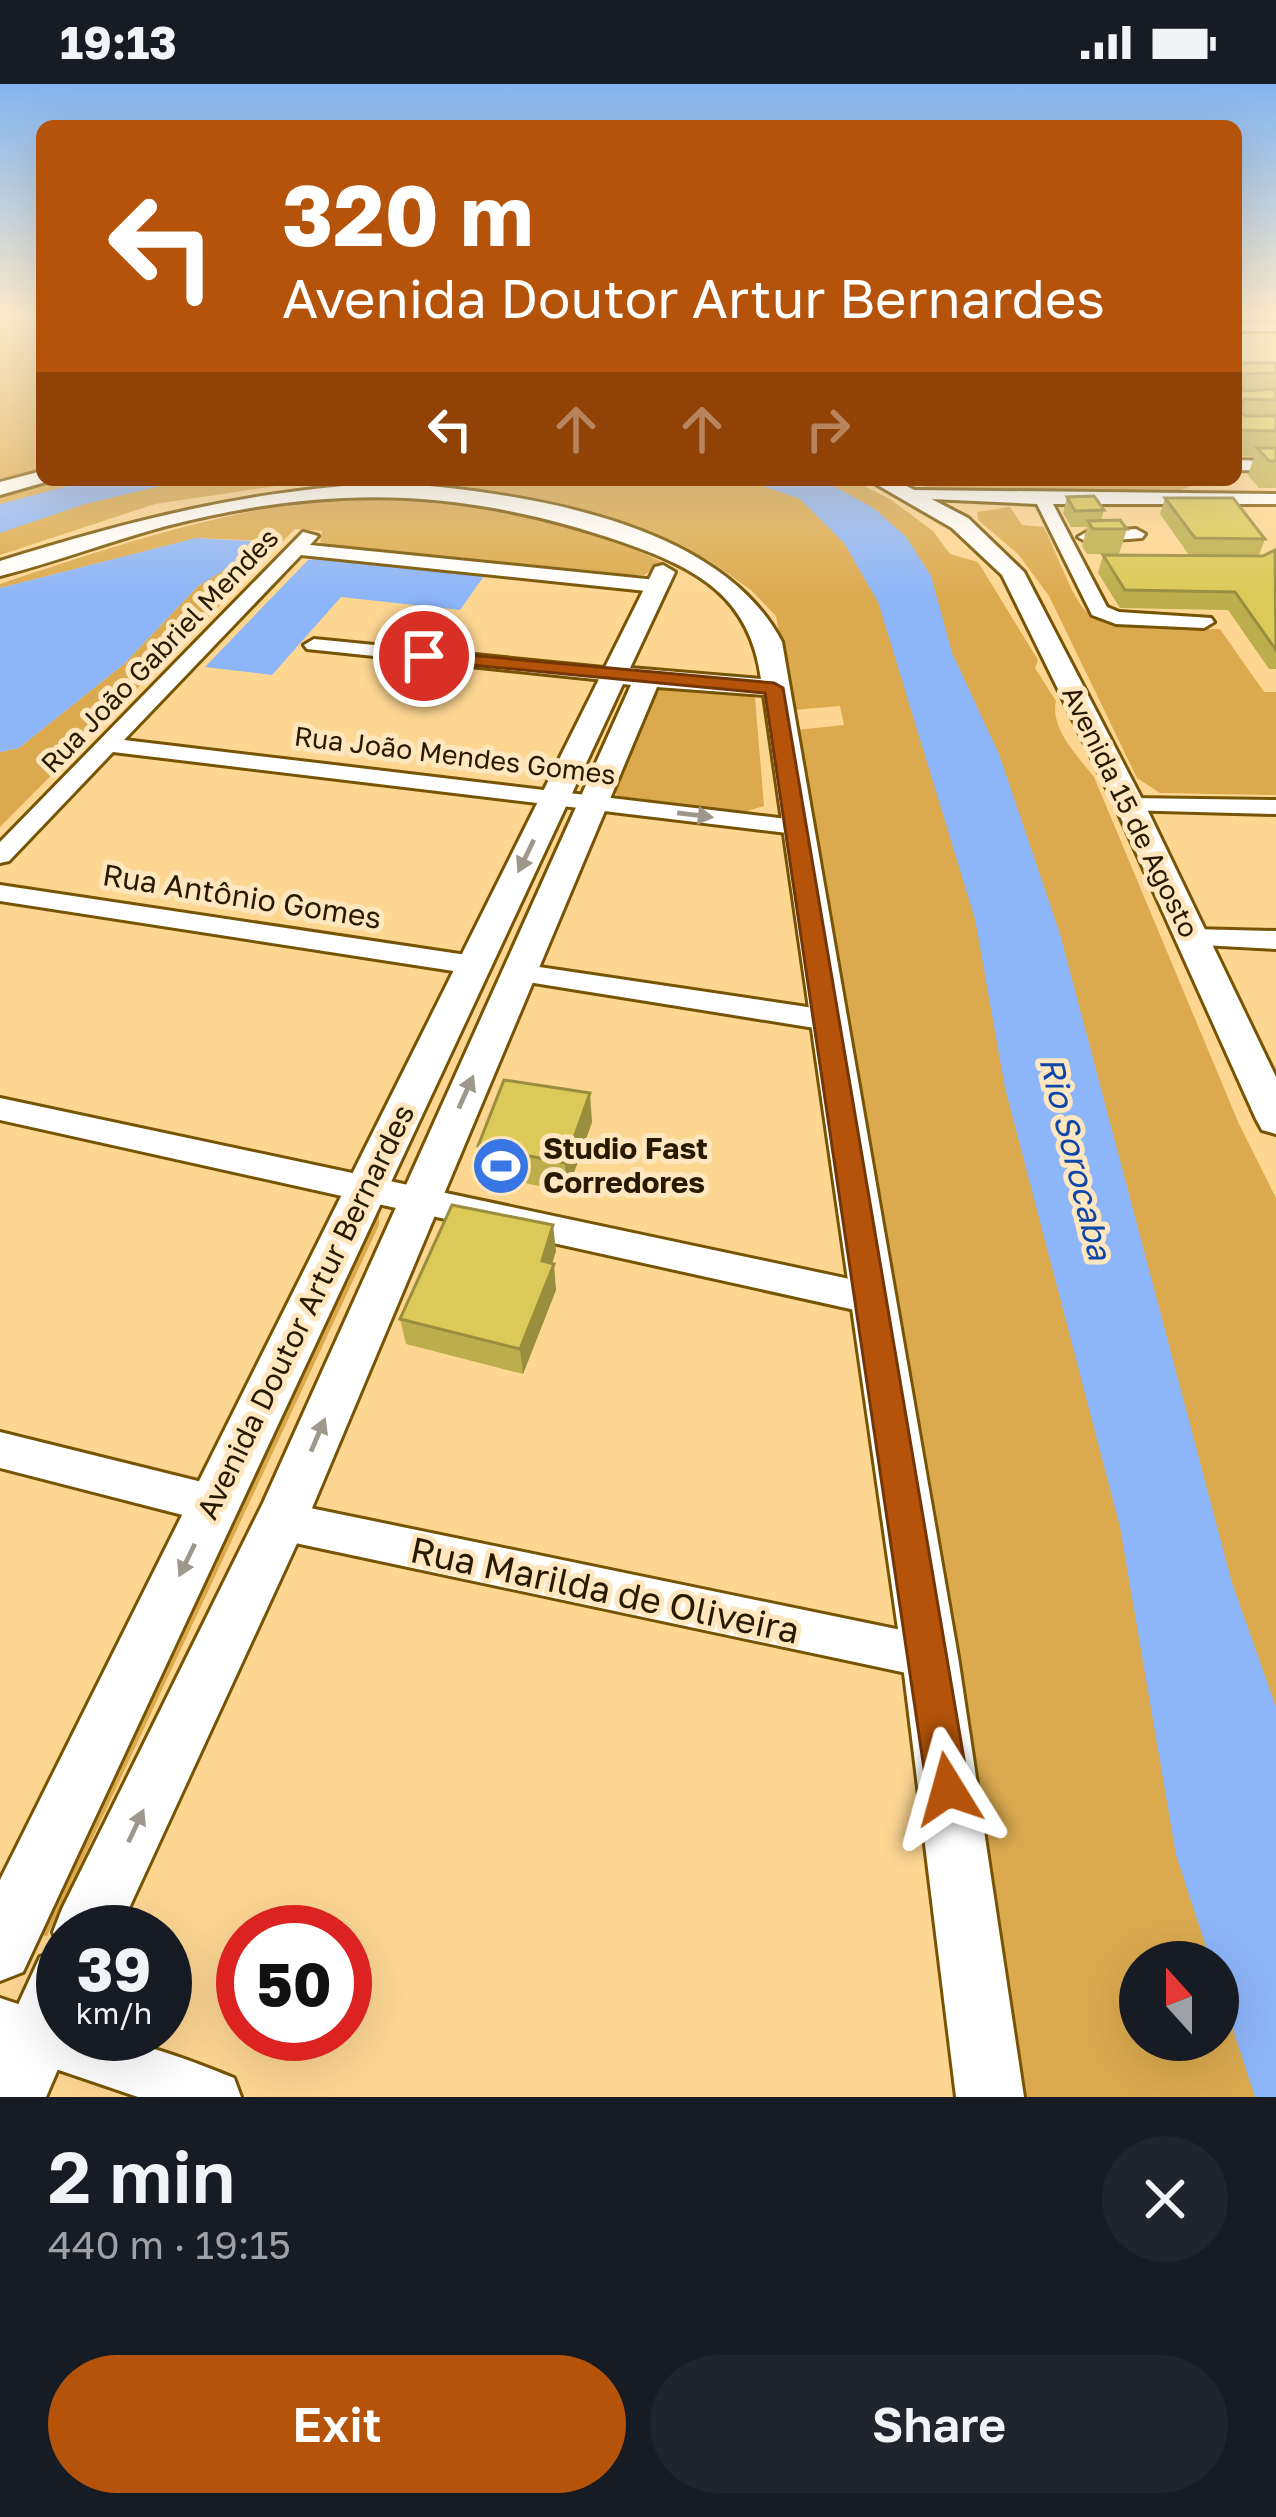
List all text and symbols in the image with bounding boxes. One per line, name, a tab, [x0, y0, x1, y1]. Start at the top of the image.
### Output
text: 19:13	[60, 15, 177, 69]
text: 320 m	[282, 164, 534, 264]
icon: left	[84, 168, 240, 324]
text: Avenida Doutor Artur Bernardes	[282, 265, 1105, 330]
icon: left	[417, 396, 483, 462]
icon: ahead	[543, 396, 609, 462]
icon: ahead	[669, 396, 735, 462]
icon: right	[795, 396, 861, 462]
street label: Rua João Gabriel Mendes	[34, 521, 284, 779]
pin	[373, 605, 475, 707]
icon: arrive	[391, 623, 457, 689]
street label: Avenida 15 de Agosto	[1056, 681, 1206, 942]
street label: Rua João Mendes Gomes	[293, 719, 618, 791]
one-way arrow	[677, 805, 714, 824]
one-way arrow	[516, 839, 536, 874]
street label: Rua Antônio Gomes	[100, 856, 384, 936]
water label: Rio Sorocaba	[1032, 1052, 1121, 1265]
one-way arrow	[457, 1074, 477, 1109]
street label: Avenida Doutor Artur Bernardes	[189, 1098, 421, 1525]
place label: Studio Fast Corredores	[543, 1130, 708, 1200]
sports icon: Studio Fast Corredores	[470, 1135, 532, 1197]
one-way arrow	[308, 1417, 328, 1452]
street label: Rua Marilda de Oliveira	[407, 1527, 803, 1652]
one-way arrow	[177, 1543, 197, 1578]
position arrow	[885, 1726, 1011, 1852]
one-way arrow	[126, 1808, 146, 1843]
speed limit sign: 50	[216, 1905, 372, 2061]
text: 39	[77, 1932, 151, 2004]
north arrow	[1119, 1941, 1239, 2061]
map controls	[1119, 1941, 1239, 2061]
text: km/h	[76, 1995, 152, 2031]
text: 2 min	[48, 2132, 235, 2219]
button: close	[1102, 2136, 1228, 2262]
text: 440 m · 19:15	[48, 2221, 291, 2268]
button: Exit	[48, 2355, 626, 2493]
button: Share	[650, 2355, 1228, 2493]

